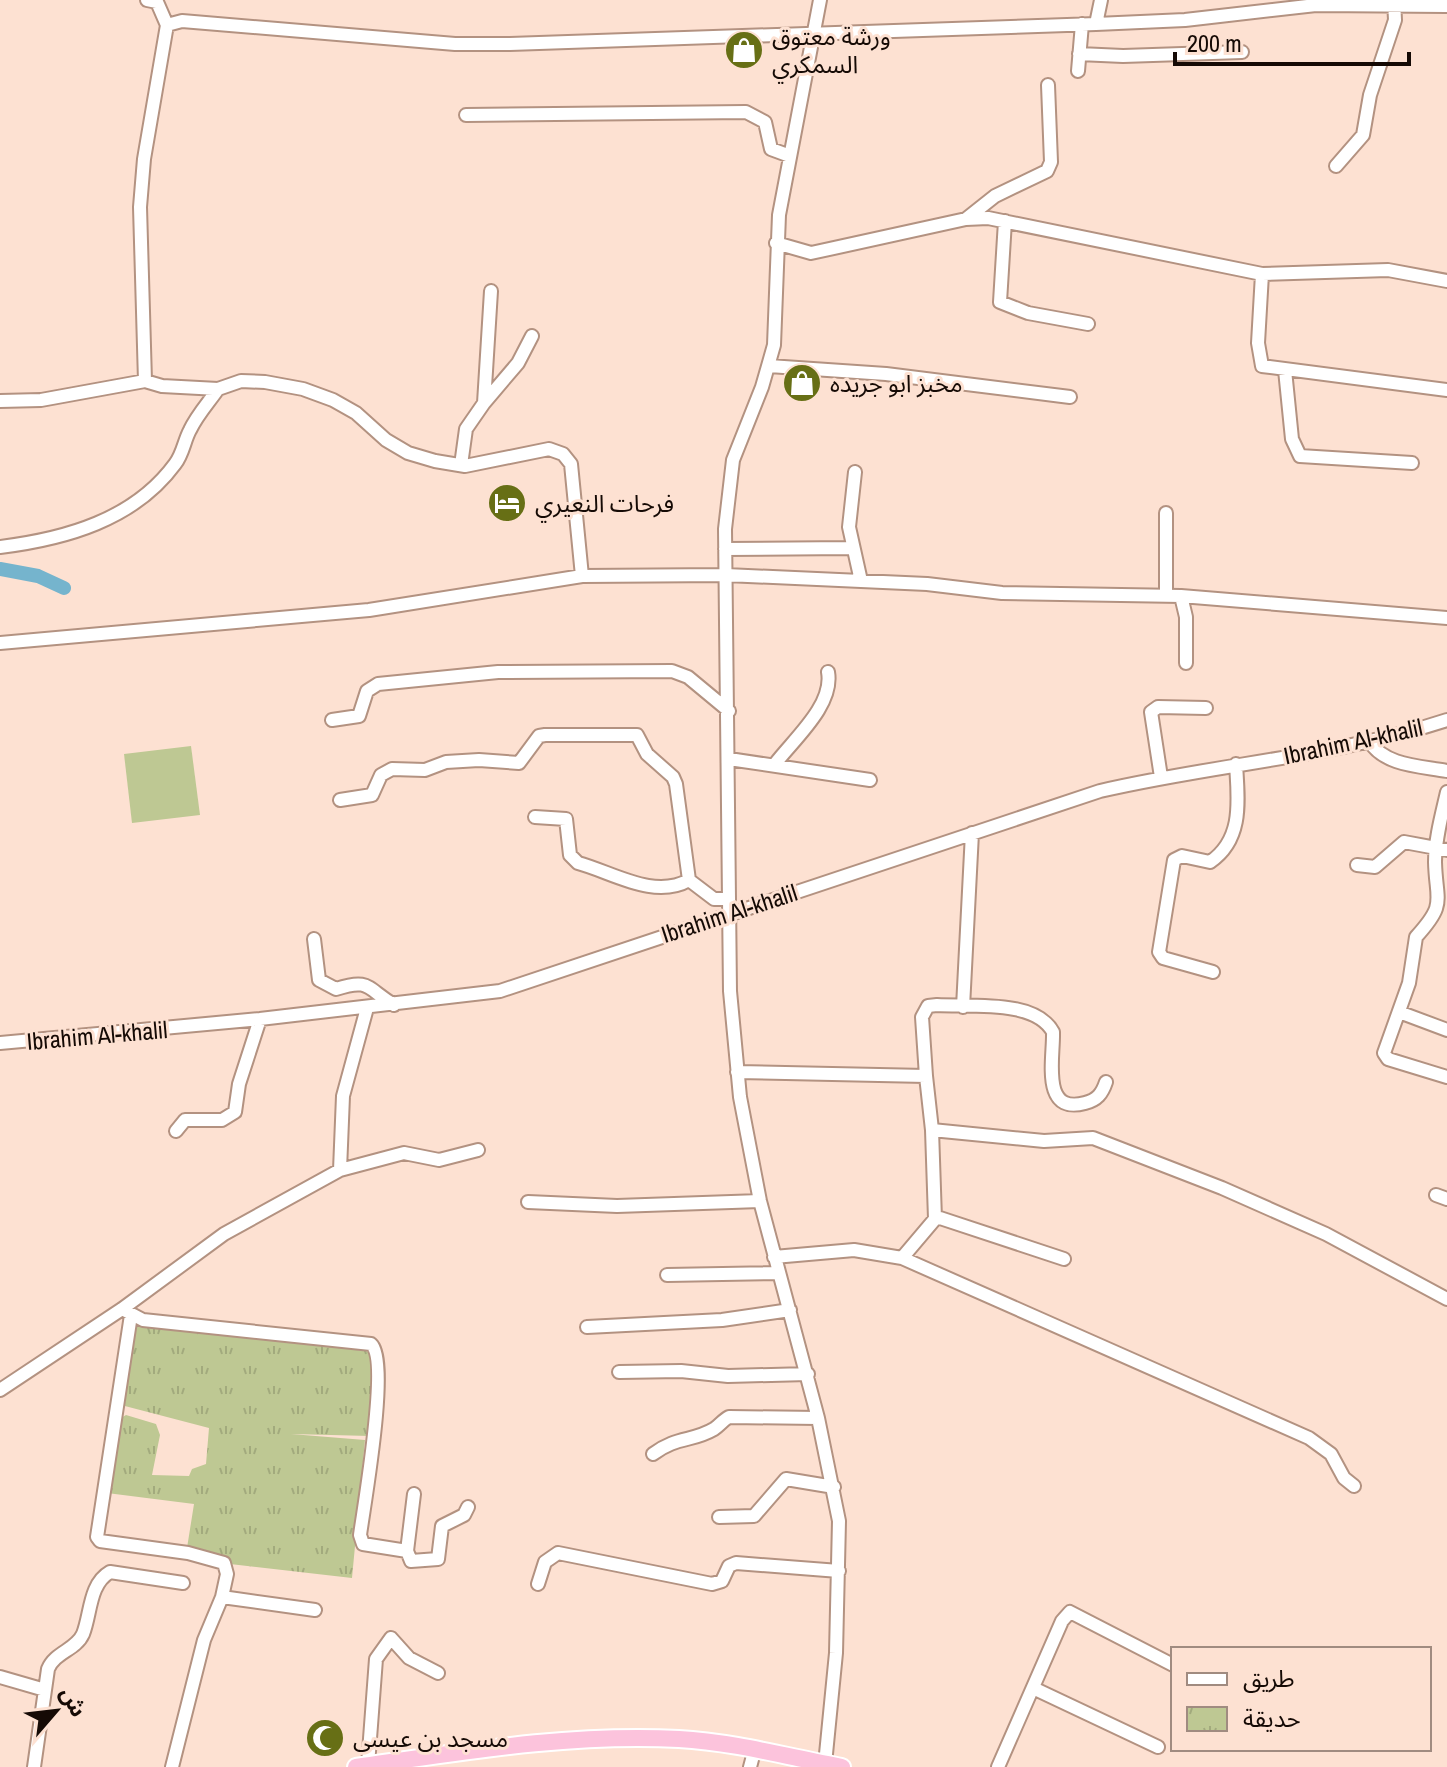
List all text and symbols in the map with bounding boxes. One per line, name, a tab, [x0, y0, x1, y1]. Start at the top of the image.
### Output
scale bar	[1175, 16, 1409, 66]
place label: ورشة معتوق السمكري	[772, 20, 891, 84]
text: 200 m	[1187, 27, 1242, 59]
shop icon: ورشة معتوق السمكري	[723, 29, 765, 71]
shop icon: مخبز ابو جريده	[781, 362, 823, 404]
place label: مخبز ابو جريده	[830, 367, 963, 399]
hotel icon: فرحات النعيري	[486, 482, 528, 524]
place label: فرحات النعيري	[535, 487, 674, 523]
street label: Ibrahim Al-khalil	[1281, 711, 1425, 771]
street label: Ibrahim Al-khalil	[657, 876, 801, 950]
street label: Ibrahim Al-khalil	[25, 1013, 169, 1057]
legend	[1171, 1647, 1431, 1751]
text: طريق	[1243, 1662, 1295, 1694]
north arrow	[16, 1671, 96, 1751]
text: ش	[53, 1681, 94, 1722]
text: حديقة	[1243, 1702, 1301, 1734]
mosque icon: مسجد بن عيسى	[304, 1717, 346, 1759]
place label: مسجد بن عيسى	[353, 1722, 508, 1754]

